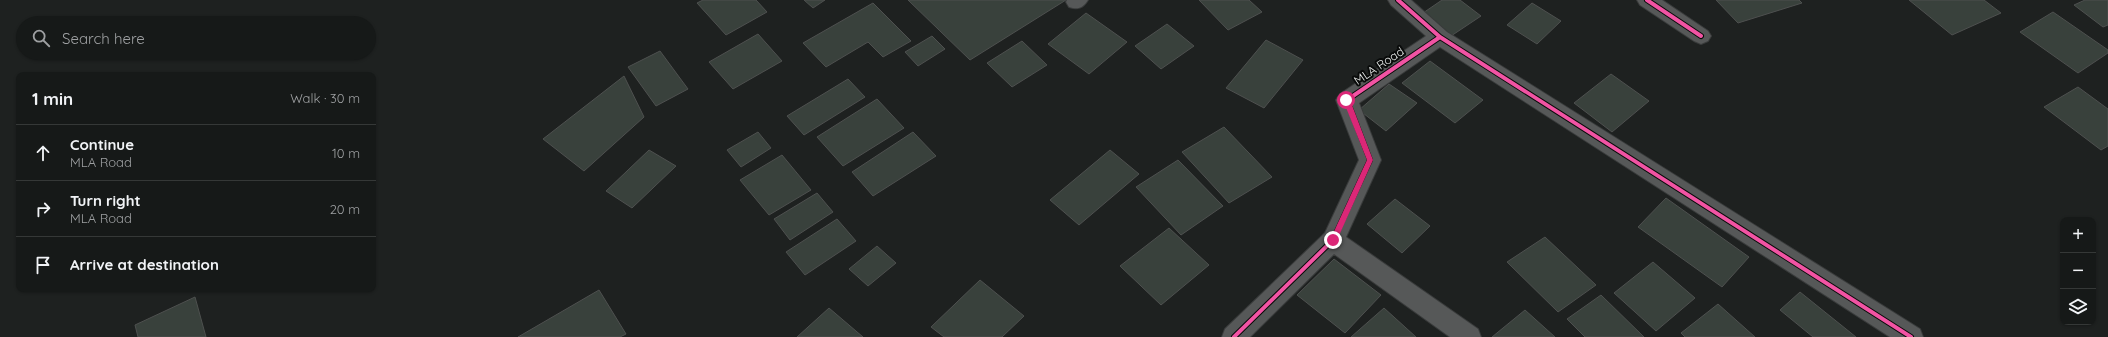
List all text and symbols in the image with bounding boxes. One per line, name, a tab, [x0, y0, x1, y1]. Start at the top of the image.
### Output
search box	[16, 16, 376, 60]
icon: search	[30, 27, 52, 49]
text: Search here	[62, 29, 145, 48]
street label: MLA Road	[1351, 43, 1407, 88]
text: 1 min	[32, 88, 73, 109]
text: Walk · 30 m	[290, 90, 360, 106]
route start	[1337, 91, 1355, 109]
text: Continue	[70, 135, 134, 154]
icon: ahead	[32, 142, 54, 164]
text: 10 m	[332, 145, 360, 161]
text: MLA Road	[70, 154, 132, 170]
text: Turn right	[70, 191, 141, 210]
icon: right	[32, 198, 54, 220]
text: 20 m	[330, 201, 360, 217]
text: MLA Road	[70, 210, 132, 226]
map controls	[2060, 217, 2096, 325]
button: +	[2060, 217, 2096, 253]
route end	[1324, 231, 1342, 249]
button: −	[2060, 253, 2096, 289]
icon: arrive	[32, 254, 54, 276]
text: Arrive at destination	[70, 255, 219, 274]
button: layers	[2060, 289, 2096, 325]

